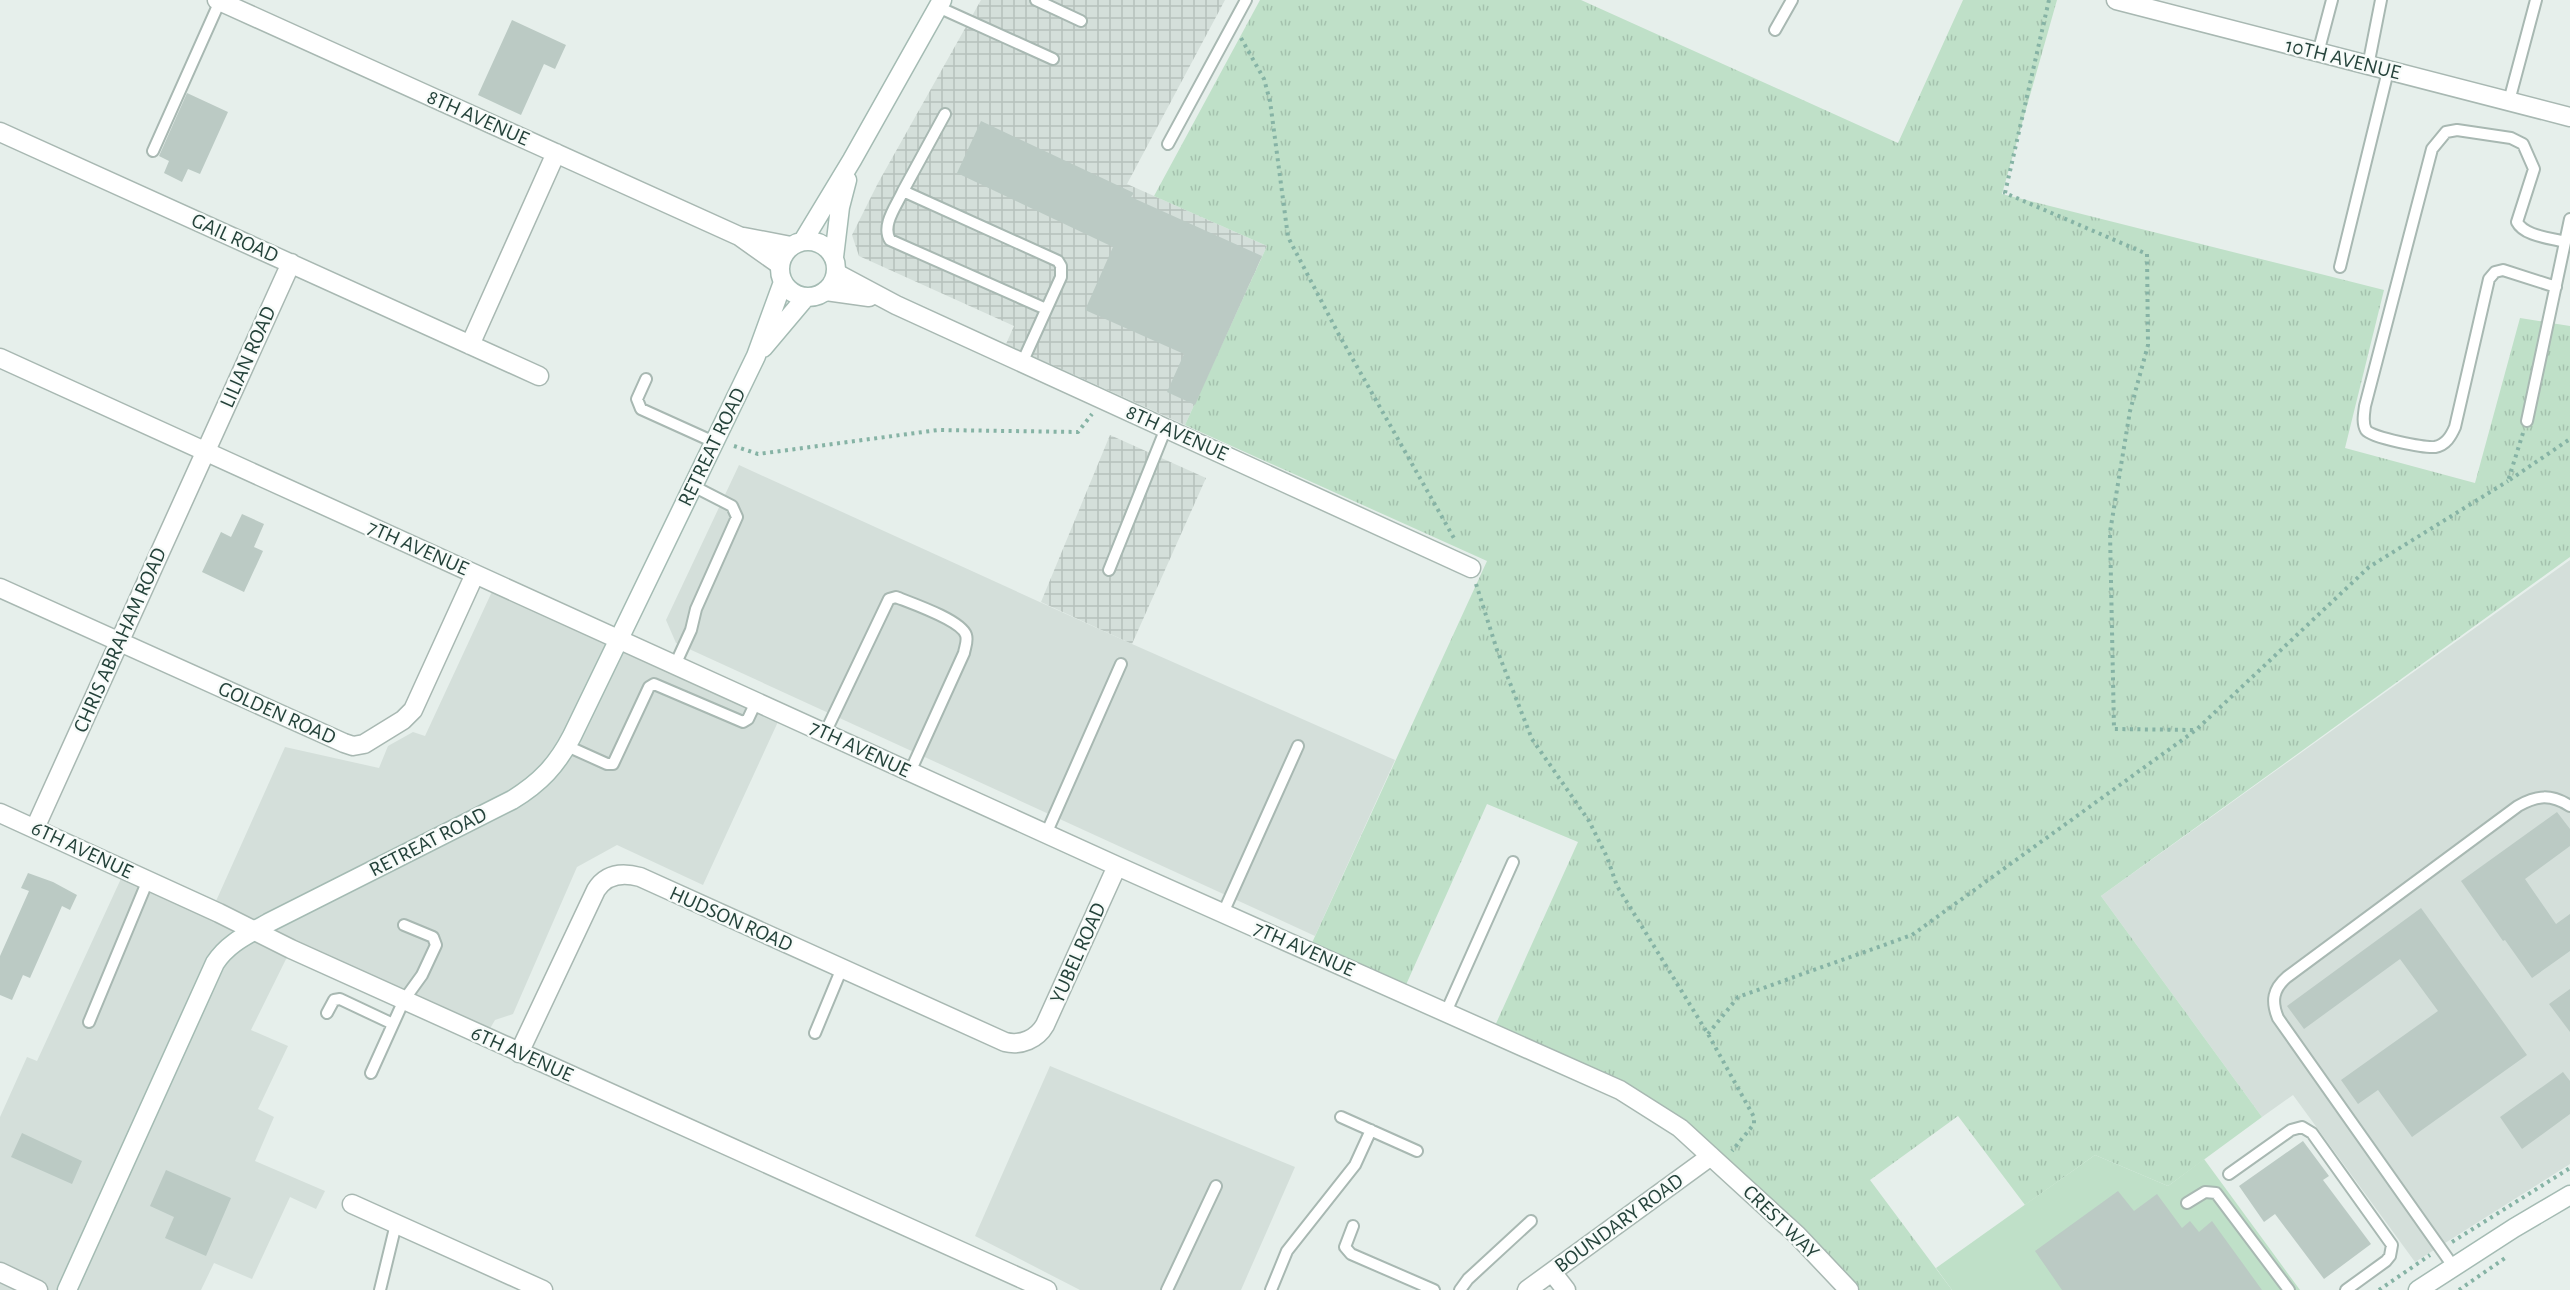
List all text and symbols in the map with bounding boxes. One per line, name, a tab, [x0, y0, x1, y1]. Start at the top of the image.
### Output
street label: 10TH AVENUE	[2283, 35, 2403, 83]
street label: 8TH AVENUE	[424, 86, 532, 150]
street label: GAIL ROAD	[188, 210, 282, 266]
street label: LILIAN ROAD	[216, 303, 280, 411]
street label: RETREAT ROAD	[674, 385, 750, 509]
street label: 8TH AVENUE	[1123, 401, 1231, 465]
street label: 7TH AVENUE	[364, 516, 472, 580]
street label: CHRIS ABRAHAM ROAD	[70, 544, 170, 736]
street label: GOLDEN ROAD	[215, 678, 339, 748]
street label: 7TH AVENUE	[807, 717, 913, 781]
street label: RETREAT ROAD	[366, 803, 490, 881]
street label: 6TH AVENUE	[28, 817, 136, 883]
street label: HUDSON ROAD	[666, 882, 796, 956]
street label: YUBEL ROAD	[1046, 899, 1110, 1007]
street label: 7TH AVENUE	[1250, 917, 1358, 981]
street label: 6TH AVENUE	[468, 1022, 576, 1086]
street label: BOUNDARY ROAD	[1551, 1169, 1687, 1277]
street label: CREST WAY	[1739, 1181, 1823, 1263]

